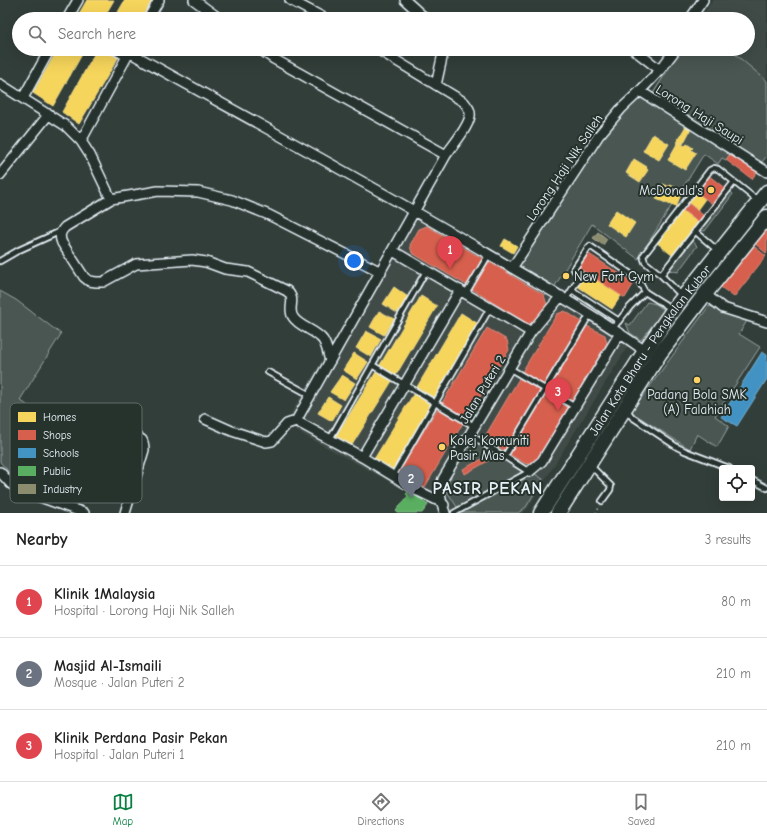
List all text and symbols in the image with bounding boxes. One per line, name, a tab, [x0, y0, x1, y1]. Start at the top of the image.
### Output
search box	[12, 12, 755, 56]
icon: search	[26, 23, 48, 45]
text: Search here	[58, 25, 136, 43]
street label: Lorong Haji Saupi	[653, 82, 746, 147]
street label: Lorong Haji Nik Salleh	[523, 111, 606, 223]
place label: McDonald's	[639, 183, 703, 198]
marker: McDonald's	[706, 185, 716, 195]
pin: 1	[437, 236, 463, 269]
your location	[344, 251, 364, 271]
street label: Jalan Kota Bharu - Pengkalan Kubor	[586, 261, 715, 438]
place label: New Fort Gym	[574, 269, 654, 284]
marker: New Fort Gym	[561, 271, 571, 281]
street label: Jalan Puteri 2	[456, 352, 509, 426]
marker: Padang Bola SMK (A) Falahiah	[692, 375, 702, 385]
pin: 3	[545, 378, 571, 411]
place label: Padang Bola SMK (A) Falahiah	[647, 387, 748, 417]
legend	[10, 403, 142, 503]
text: Homes	[43, 411, 76, 424]
text: Shops	[43, 429, 72, 442]
place label: Kolej Komuniti Pasir Mas	[450, 433, 529, 463]
marker: Kolej Komuniti Pasir Mas	[437, 442, 447, 452]
text: Schools	[43, 447, 79, 460]
text: Public	[43, 465, 72, 478]
pin: 2	[398, 465, 424, 498]
map controls	[719, 465, 755, 501]
button: locate	[719, 465, 755, 501]
district label: PASIR PEKAN	[433, 479, 543, 498]
text: Industry	[43, 483, 82, 496]
text: Nearby	[16, 530, 67, 549]
text: 3 results	[705, 532, 751, 547]
text: Klinik 1Malaysia	[54, 585, 155, 603]
text: 1	[26, 594, 32, 609]
text: 80 m	[721, 594, 751, 609]
text: Hospital · Lorong Haji Nik Salleh	[54, 603, 234, 618]
text: Masjid Al-Ismaili	[54, 657, 162, 675]
text: 2	[26, 666, 32, 681]
text: 210 m	[716, 666, 751, 681]
text: Mosque · Jalan Puteri 2	[54, 675, 185, 690]
text: Klinik Perdana Pasir Pekan	[54, 729, 228, 747]
text: 3	[26, 738, 32, 753]
text: 210 m	[716, 738, 751, 753]
text: Hospital · Jalan Puteri 1	[54, 747, 184, 762]
tab: Map	[112, 791, 134, 828]
tab: Directions	[358, 791, 404, 828]
tab: Saved	[628, 791, 655, 828]

